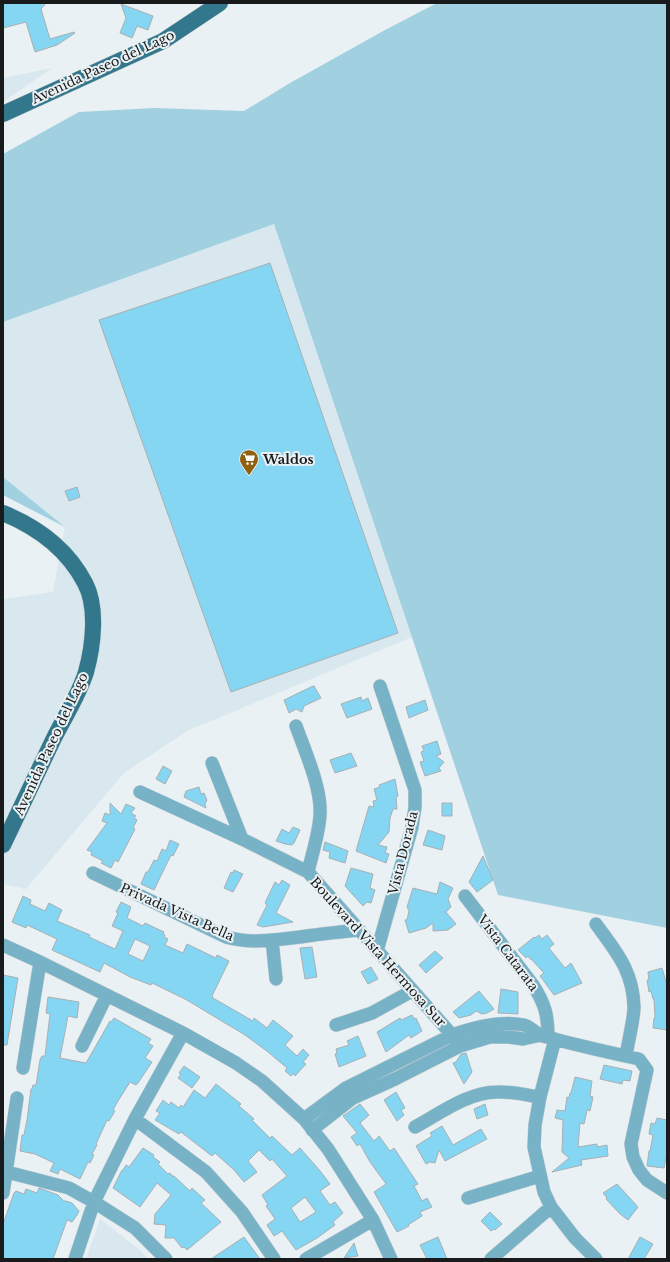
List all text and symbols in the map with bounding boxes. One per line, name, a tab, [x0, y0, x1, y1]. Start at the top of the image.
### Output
street label: Avenida Paseo del Lago	[28, 26, 177, 108]
supermarket icon: Waldos	[238, 448, 260, 476]
place label: Waldos	[262, 451, 314, 468]
street label: Avenida Paseo del Lago	[10, 670, 92, 819]
street label: Vista Dorada	[384, 809, 422, 898]
street label: Boulevard Vista Hermosa Sur	[306, 874, 450, 1031]
street label: Privada Vista Bella	[117, 879, 237, 945]
street label: Vista Catarata	[473, 911, 543, 995]

